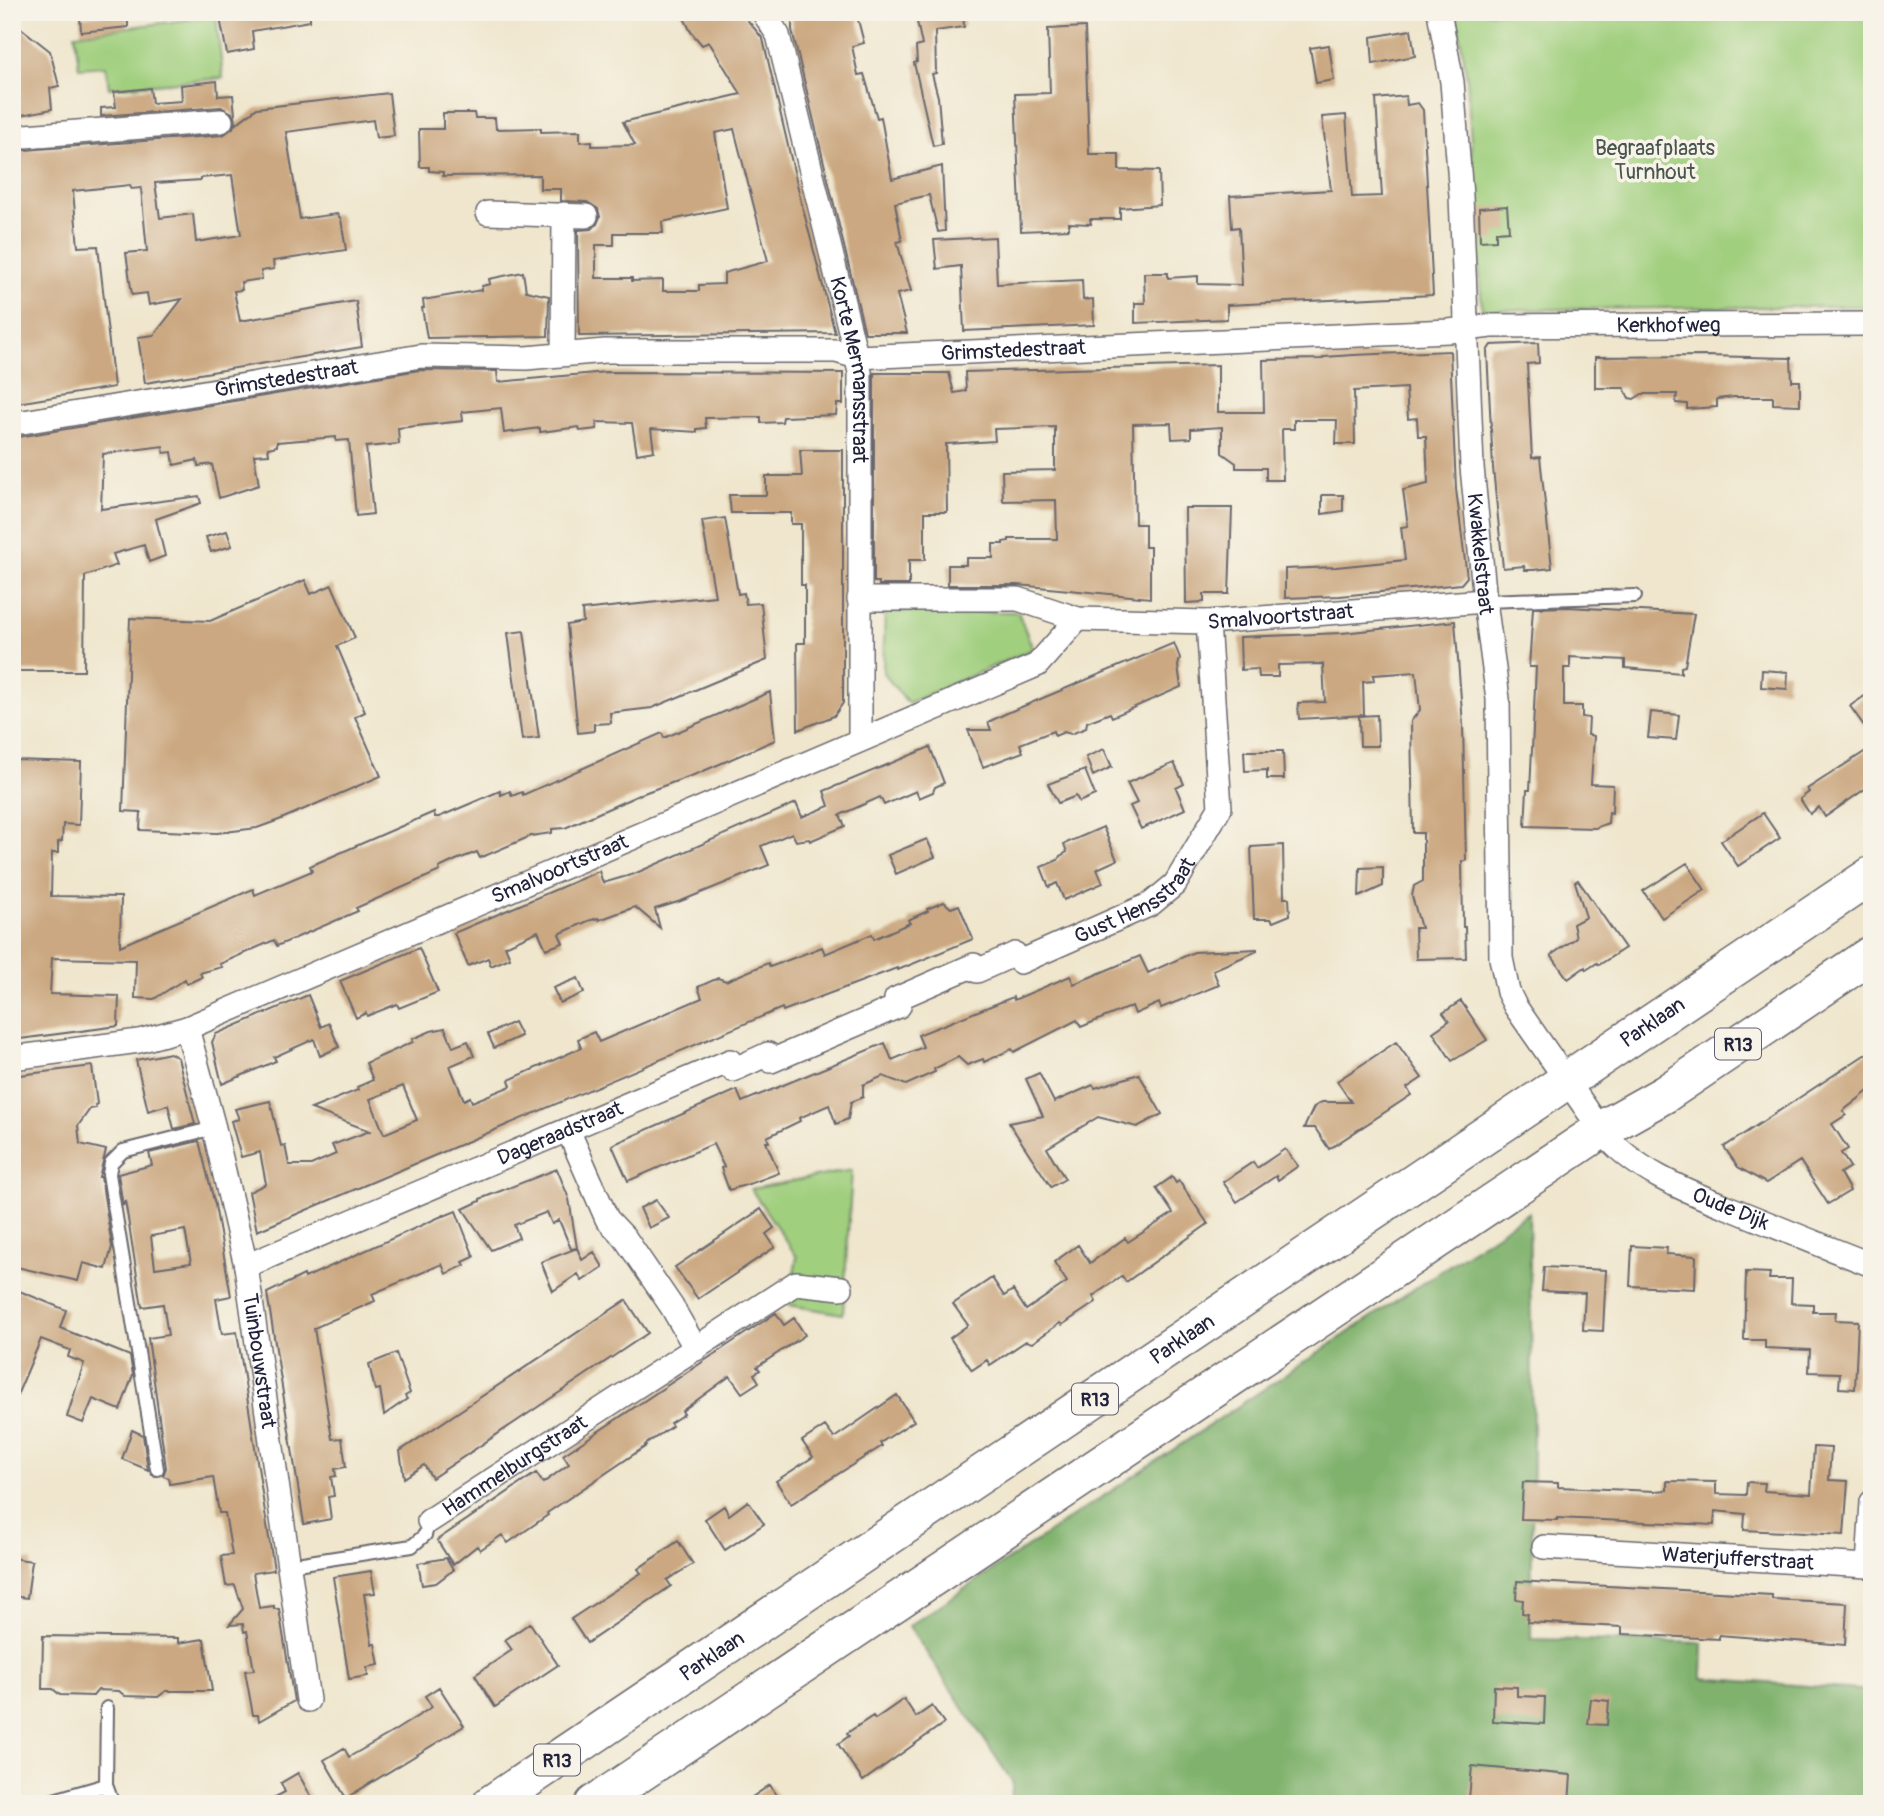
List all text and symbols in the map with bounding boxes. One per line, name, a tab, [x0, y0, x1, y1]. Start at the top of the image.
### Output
park label: Begraafplaats Turnhout	[1595, 135, 1716, 186]
street label: Korte Mermansstraat	[823, 274, 875, 464]
street label: Kerkhofweg	[1616, 312, 1721, 339]
street label: Grimstedestraat	[940, 334, 1087, 367]
street label: Grimstedestraat	[213, 354, 361, 404]
street label: Kwakkelstraat	[1461, 492, 1500, 617]
street label: Smalvoortstraat	[1207, 598, 1355, 636]
street label: Smalvoortstraat	[487, 828, 633, 911]
street label: Gust Hensstraat	[1070, 852, 1202, 950]
street label: Parklaan	[1615, 991, 1690, 1054]
road number: R13	[1715, 1028, 1761, 1060]
street label: Dageraadstraat	[493, 1095, 628, 1172]
street label: Oude Dijk	[1688, 1181, 1773, 1237]
street label: Tuinbouwstraat	[236, 1292, 282, 1431]
street label: Parklaan	[1145, 1308, 1220, 1371]
road number: R13	[1072, 1384, 1118, 1414]
street label: Hammelburgstraat	[437, 1409, 593, 1523]
street label: Waterjufferstraat	[1661, 1541, 1815, 1577]
street label: Parklaan	[675, 1625, 750, 1688]
road number: R13	[534, 1744, 580, 1776]

